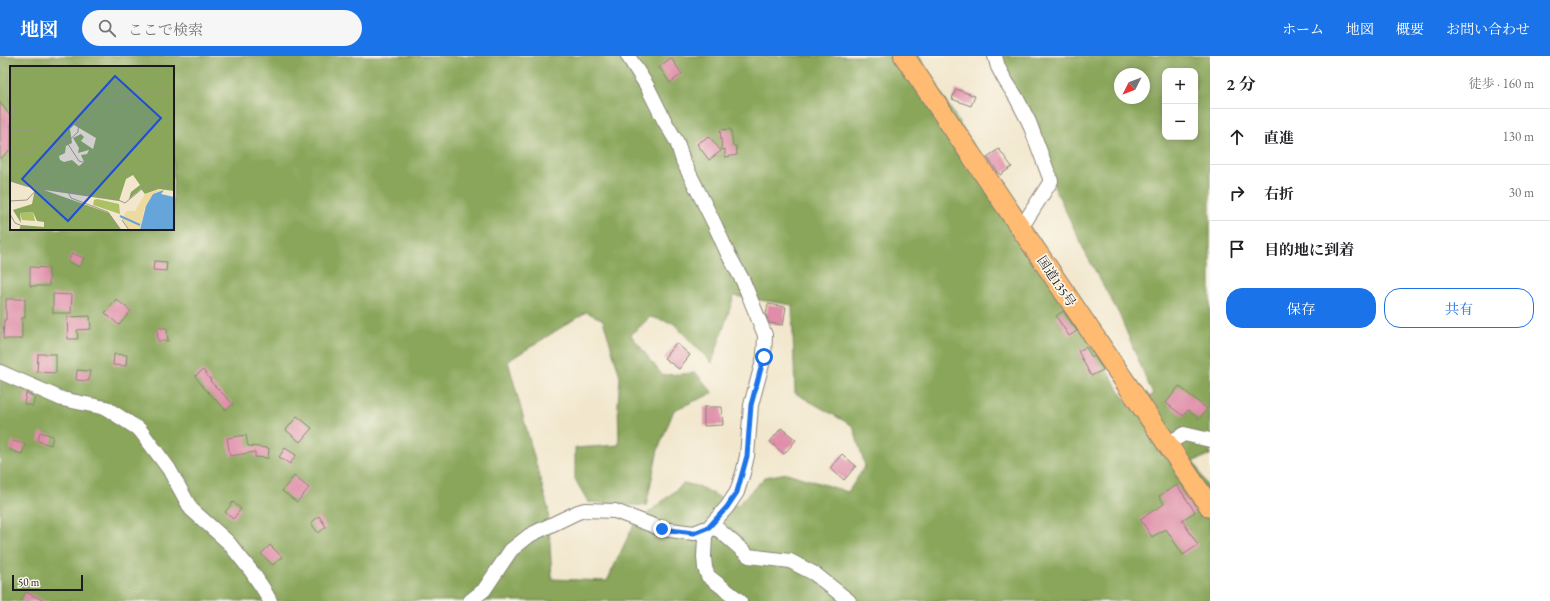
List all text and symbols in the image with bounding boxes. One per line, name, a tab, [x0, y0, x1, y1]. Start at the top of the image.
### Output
search box	[82, 10, 362, 46]
text: 地図	[20, 17, 58, 42]
icon: search	[96, 17, 118, 39]
text: ここで検索	[128, 20, 203, 39]
text: ホーム	[1282, 20, 1324, 38]
text: 地図	[1346, 20, 1374, 38]
text: 概要	[1396, 20, 1424, 38]
text: お問い合わせ	[1446, 20, 1530, 38]
inset map	[10, 66, 174, 230]
north arrow	[1114, 68, 1150, 104]
map controls	[1162, 68, 1198, 140]
button: +	[1162, 68, 1198, 104]
text: 2 分	[1226, 73, 1256, 95]
text: 徒歩 · 160 m	[1469, 75, 1534, 92]
button: −	[1162, 104, 1198, 140]
icon: ahead	[1226, 126, 1248, 148]
text: 直進	[1264, 128, 1294, 147]
text: 130 m	[1503, 128, 1534, 145]
icon: right	[1226, 182, 1248, 204]
text: 右折	[1264, 184, 1294, 203]
text: 30 m	[1509, 184, 1534, 201]
icon: arrive	[1226, 238, 1248, 260]
text: 目的地に到着	[1264, 240, 1354, 259]
street label: 国道135号	[1033, 253, 1080, 310]
button: 保存	[1226, 288, 1376, 328]
button: 共有	[1384, 288, 1534, 328]
route start	[755, 348, 773, 366]
route end	[653, 520, 671, 538]
scale bar	[12, 573, 83, 592]
text: 50 m	[18, 575, 39, 589]

